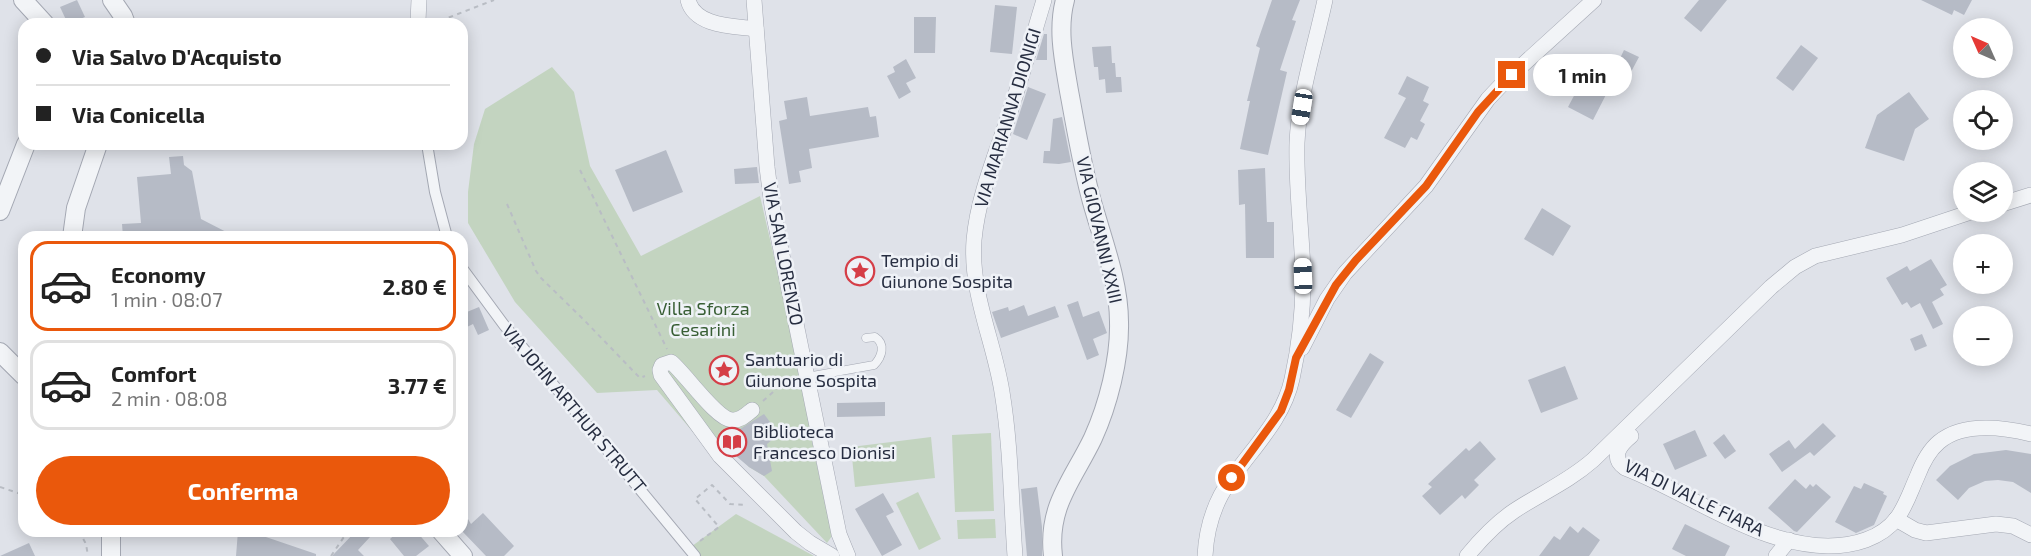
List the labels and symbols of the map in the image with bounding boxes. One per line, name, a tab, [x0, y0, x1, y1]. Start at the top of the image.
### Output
north arrow	[1953, 18, 2013, 78]
street label: VIA MARIANNA DIONIGI	[969, 25, 1045, 210]
callout: 1 min	[1533, 54, 1632, 96]
route end	[1498, 61, 1525, 88]
car	[1290, 88, 1314, 126]
street label: VIA GIOVANNI XXIII	[1072, 154, 1128, 305]
street label: VIA SAN LORENZO	[759, 180, 809, 327]
place label: Tempio di Giunone Sospita	[881, 249, 1013, 292]
place icon: Tempio di Giunone Sospita	[844, 255, 876, 287]
car	[1293, 258, 1313, 294]
park label: Villa Sforza Cesarini	[656, 297, 750, 340]
street label: VIA JOHN ARTHUR STRUTT	[498, 320, 652, 497]
place label: Santuario di Giunone Sospita	[745, 348, 877, 391]
place icon: Santuario di Giunone Sospita	[708, 354, 740, 386]
place label: Biblioteca Francesco Dionisi	[753, 420, 896, 463]
library icon: Biblioteca Francesco Dionisi	[716, 426, 748, 458]
street label: VIA DI VALLE FIARA	[1621, 454, 1769, 541]
route start	[1218, 464, 1245, 491]

